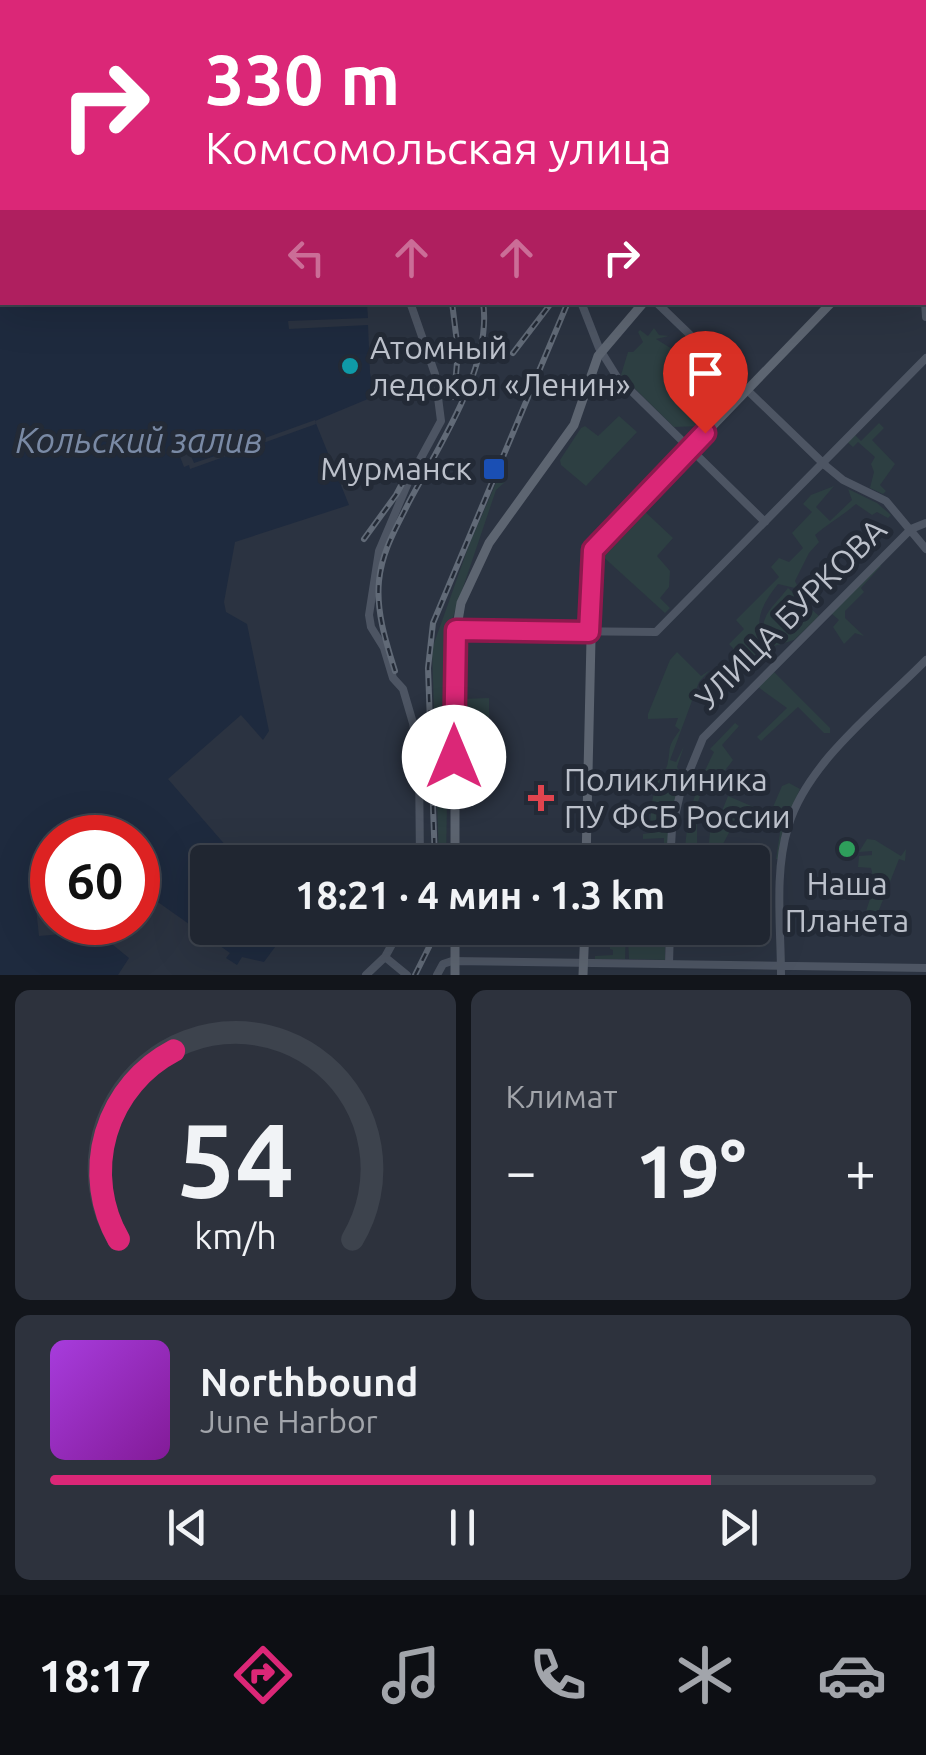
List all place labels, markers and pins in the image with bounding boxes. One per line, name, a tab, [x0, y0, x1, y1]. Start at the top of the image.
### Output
place label: Атомный ледокол «Ленин»	[370, 329, 631, 402]
pin	[663, 331, 748, 434]
marker: Атомный ледокол «Ленин»	[339, 355, 361, 377]
place label: Мурманск	[320, 450, 472, 486]
marker: Мурманск	[481, 456, 507, 482]
place label: Поликлиника ПУ ФСБ России	[564, 761, 791, 834]
marker: Поликлиника ПУ ФСБ России	[528, 785, 554, 811]
marker: Наша Планета	[836, 838, 858, 860]
place label: Наша Планета	[785, 865, 909, 938]

